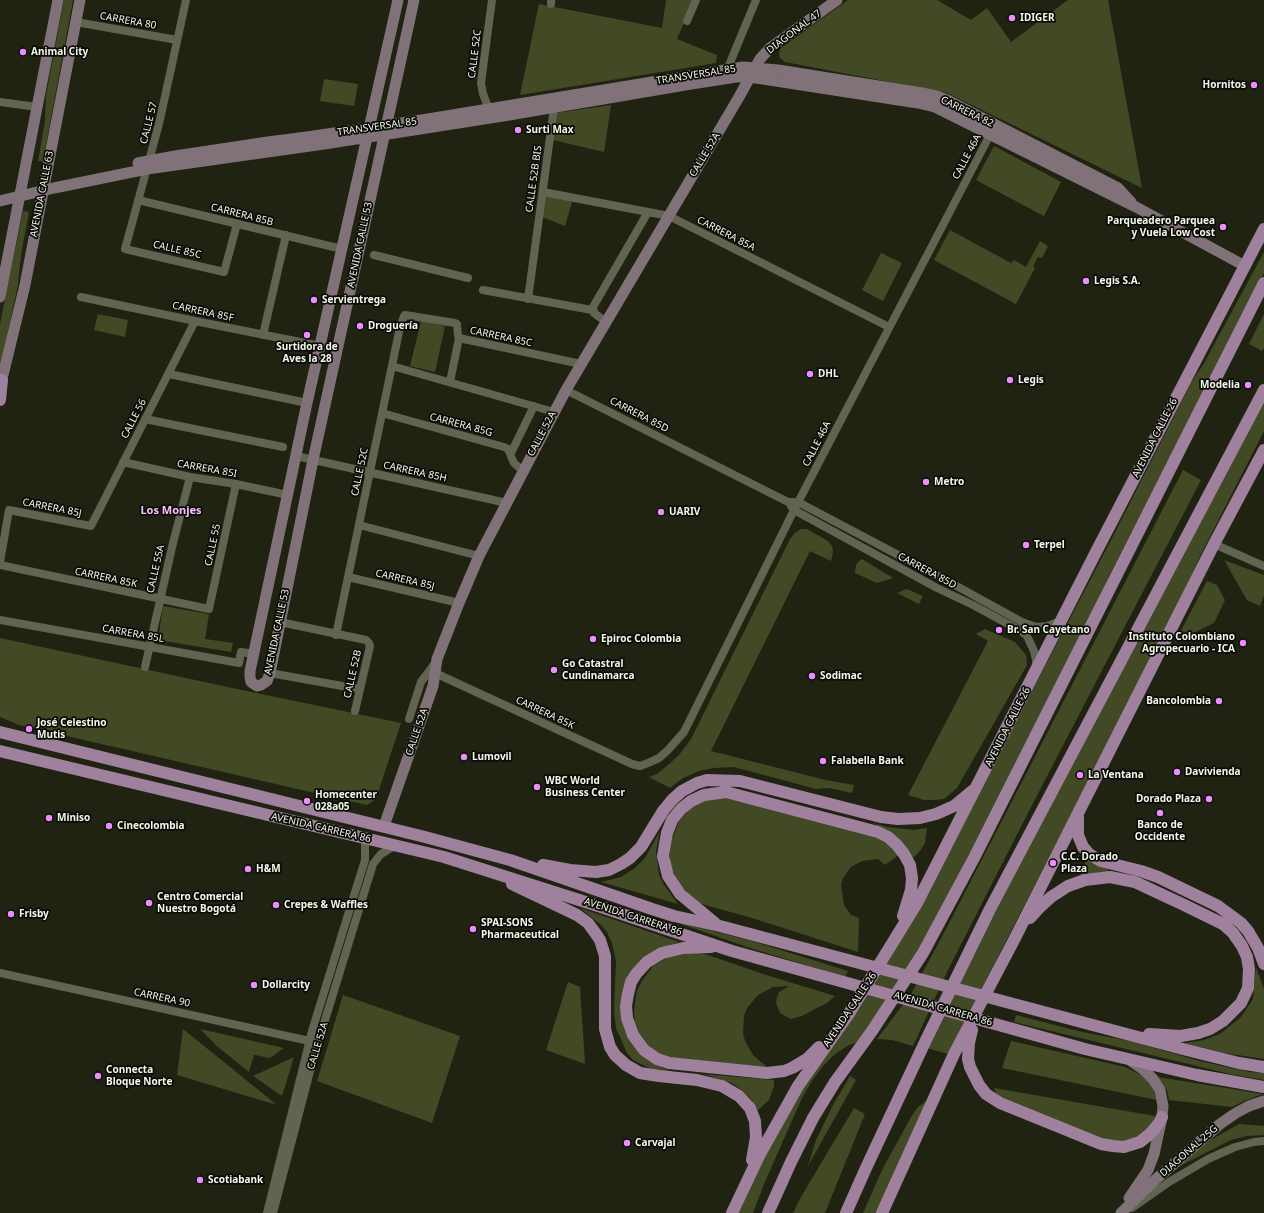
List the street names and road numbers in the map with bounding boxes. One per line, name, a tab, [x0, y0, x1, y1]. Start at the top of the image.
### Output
street label: DIAGONAL 47	[764, 8, 824, 56]
street label: CARRERA 80	[99, 10, 157, 32]
street label: CALLE 52C	[466, 29, 484, 79]
street label: TRANSVERSAL 85	[655, 63, 737, 87]
street label: CARRERA 82	[939, 94, 995, 130]
street label: CALLE 57	[138, 101, 160, 145]
street label: TRANSVERSAL 85	[336, 115, 418, 139]
street label: CALLE 52A	[687, 131, 723, 179]
street label: CALLE 46A	[950, 132, 984, 182]
street label: CALLE 52B BIS	[523, 145, 545, 213]
street label: AVENIDA CALLE 63	[28, 150, 56, 238]
street label: CARRERA 85B	[210, 201, 274, 229]
street label: AVENIDA CALLE 53	[345, 201, 375, 289]
street label: CARRERA 85A	[695, 214, 757, 254]
street label: CALLE 85C	[152, 239, 202, 261]
street label: CARRERA 85F	[171, 300, 235, 324]
street label: CARRERA 85C	[469, 325, 533, 349]
street label: CARRERA 85D	[607, 395, 671, 435]
street label: AVENIDA CALLE 26	[1130, 396, 1180, 480]
street label: CALLE 56	[119, 397, 149, 441]
street label: CALLE 52A	[525, 409, 559, 459]
street label: CARRERA 85G	[428, 411, 494, 439]
street label: CALLE 46A	[800, 419, 834, 469]
street label: CALLE 52C	[349, 447, 371, 497]
street label: CARRERA 85I	[176, 458, 238, 480]
street label: CARRERA 85H	[382, 459, 448, 485]
street label: CARRERA 85J	[21, 496, 83, 520]
street label: CALLE 55	[203, 523, 223, 567]
street label: CALLE 55A	[145, 544, 167, 594]
street label: CARRERA 85D	[896, 551, 958, 591]
street label: CARRERA 85K	[74, 566, 138, 590]
street label: CARRERA 85J	[374, 567, 436, 593]
street label: AVENIDA CALLE 53	[262, 588, 292, 676]
street label: CARRERA 85L	[101, 623, 165, 645]
street label: CALLE 52B	[342, 649, 364, 699]
street label: AVENIDA CALLE 26	[983, 685, 1033, 769]
street label: CARRERA 85K	[514, 694, 576, 732]
street label: CALLE 52A	[403, 707, 431, 757]
street label: AVENIDA CARRERA 86	[270, 811, 372, 845]
street label: AVENIDA CARRERA 86	[583, 896, 683, 938]
street label: AVENIDA CALLE 26	[821, 970, 879, 1050]
street label: CARRERA 90	[133, 986, 191, 1010]
street label: AVENIDA CARRERA 86	[892, 989, 994, 1029]
street label: CALLE 52A	[305, 1021, 331, 1071]
street label: DIAGONAL 25G	[1158, 1123, 1220, 1179]

